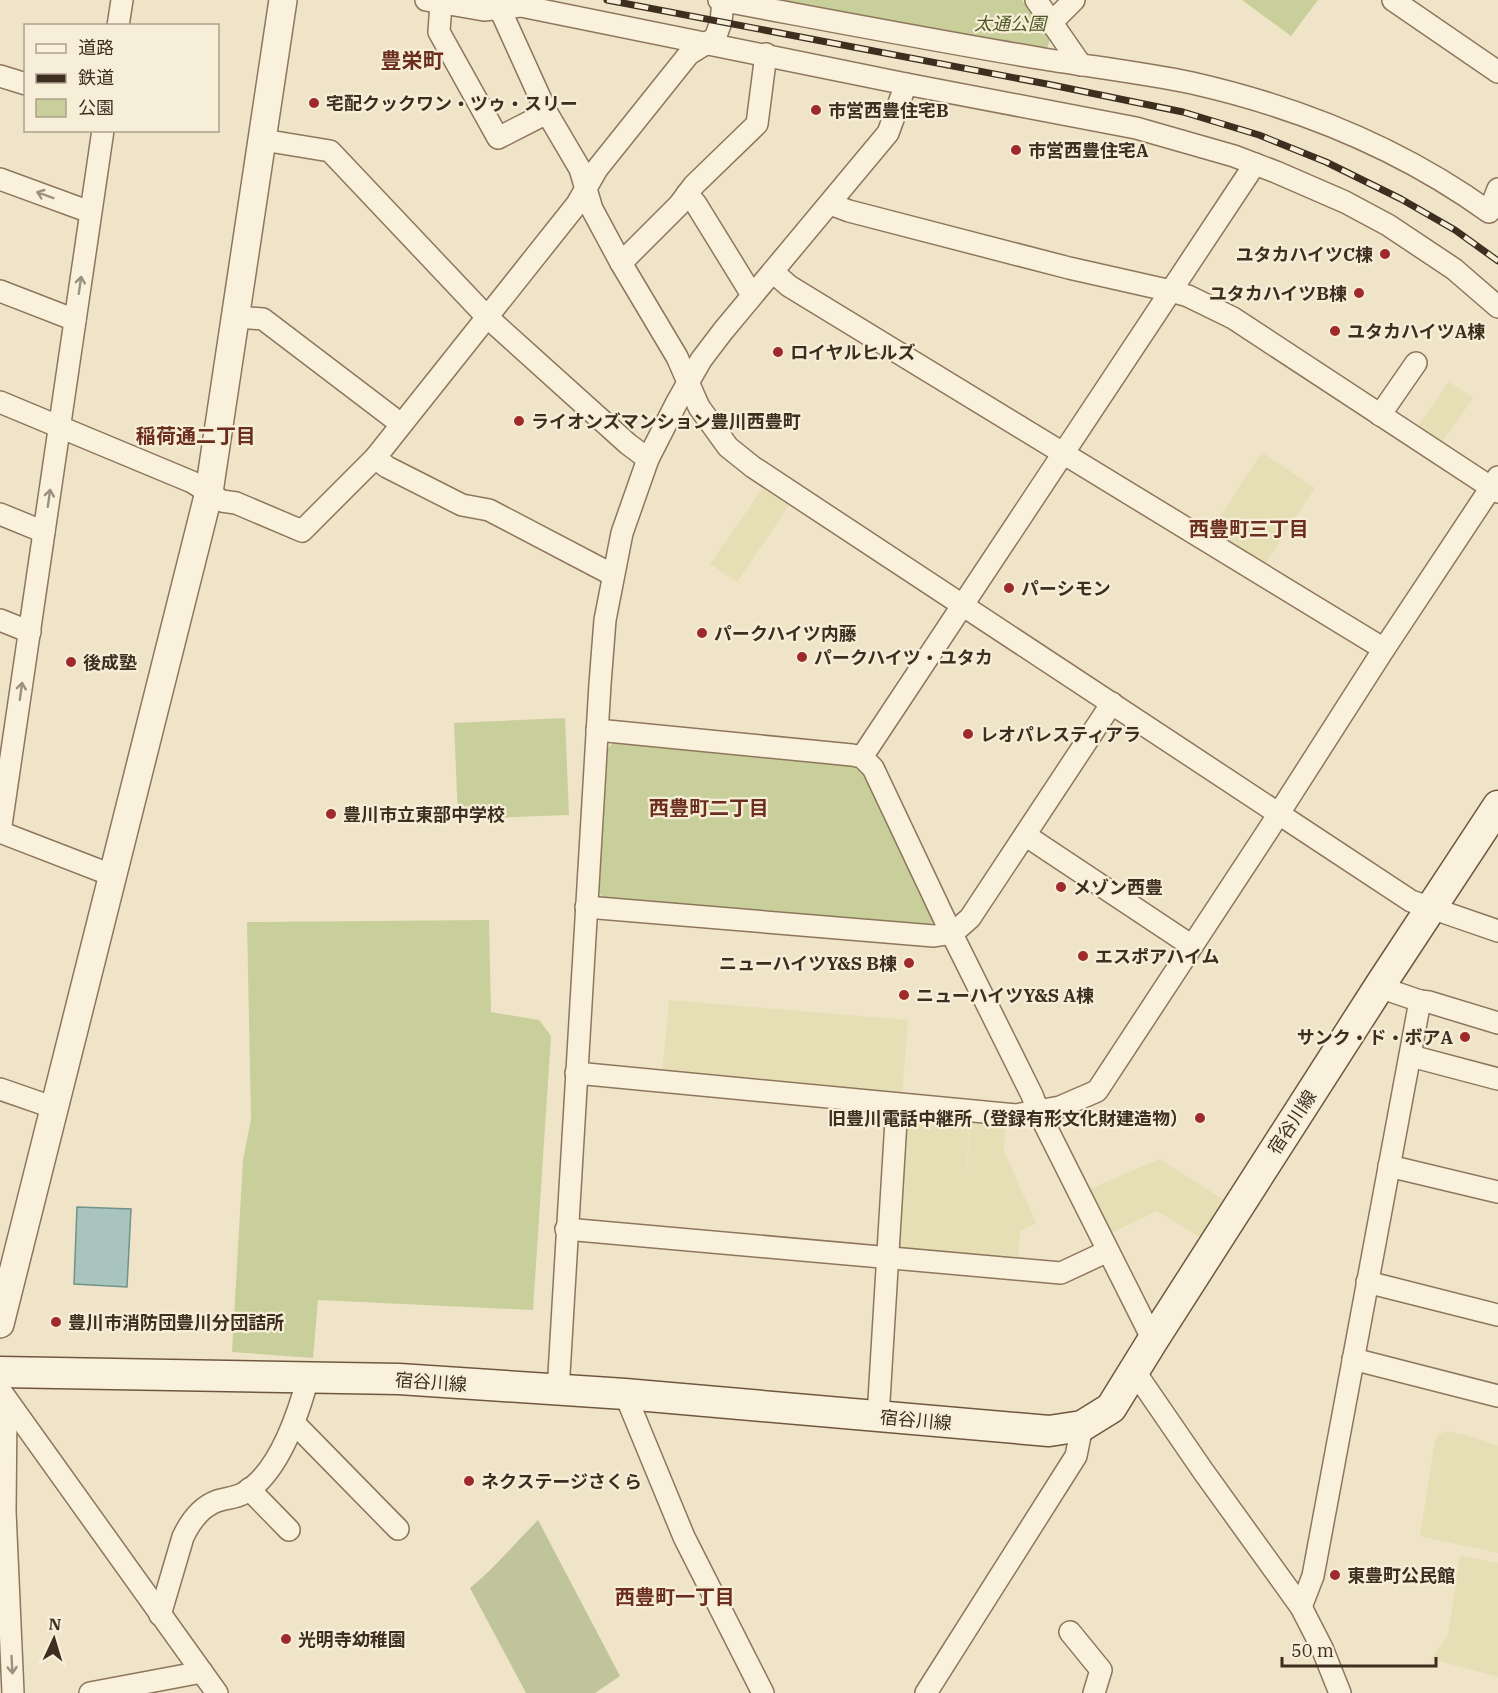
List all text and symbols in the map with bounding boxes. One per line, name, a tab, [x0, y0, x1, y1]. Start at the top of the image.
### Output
park label: 太通公園	[974, 12, 1049, 35]
legend	[24, 24, 219, 132]
text: 道路	[78, 36, 114, 59]
district label: 豊栄町	[381, 46, 444, 74]
text: 鉄道	[78, 66, 114, 89]
place label: 宅配クックワン・ツゥ・スリー	[326, 92, 578, 115]
text: 公園	[78, 96, 114, 119]
marker: 宅配クックワン・ツゥ・スリー	[307, 96, 321, 110]
place label: 市営西豊住宅B	[828, 99, 949, 122]
marker: 市営西豊住宅B	[809, 103, 823, 117]
place label: 市営西豊住宅A	[1028, 139, 1149, 162]
marker: 市営西豊住宅A	[1009, 143, 1023, 157]
one-way arrow	[36, 189, 55, 200]
place label: ユタカハイツC棟	[1235, 243, 1373, 266]
marker: ユタカハイツC棟	[1378, 247, 1392, 261]
one-way arrow	[75, 275, 86, 295]
place label: ユタカハイツB棟	[1209, 282, 1347, 305]
marker: ユタカハイツB棟	[1352, 286, 1366, 300]
place label: ユタカハイツA棟	[1347, 320, 1485, 343]
marker: ユタカハイツA棟	[1328, 324, 1342, 338]
place label: ロイヤルヒルズ	[790, 341, 915, 364]
marker: ロイヤルヒルズ	[771, 345, 785, 359]
place label: ライオンズマンション豊川西豊町	[531, 410, 801, 433]
marker: ライオンズマンション豊川西豊町	[512, 414, 526, 428]
district label: 稲荷通二丁目	[136, 422, 256, 449]
one-way arrow	[43, 489, 54, 509]
district label: 西豊町三丁目	[1189, 515, 1309, 542]
place label: パーシモン	[1021, 577, 1111, 600]
marker: パーシモン	[1002, 581, 1016, 595]
place label: パークハイツ内藤	[714, 622, 857, 645]
marker: パークハイツ内藤	[695, 626, 709, 640]
place label: パークハイツ・ユタカ	[814, 646, 993, 669]
marker: パークハイツ・ユタカ	[795, 650, 809, 664]
place label: 後成塾	[83, 651, 137, 674]
marker: 後成塾	[64, 655, 78, 669]
one-way arrow	[15, 682, 26, 702]
place label: レオパレスティアラ	[980, 723, 1141, 746]
marker: レオパレスティアラ	[961, 727, 975, 741]
district label: 西豊町二丁目	[649, 794, 769, 821]
place label: 豊川市立東部中学校	[343, 803, 505, 826]
marker: 豊川市立東部中学校	[324, 807, 338, 821]
place label: メゾン西豊	[1073, 876, 1163, 899]
marker: メゾン西豊	[1054, 880, 1068, 894]
place label: エスポアハイム	[1095, 945, 1220, 968]
marker: エスポアハイム	[1076, 949, 1090, 963]
place label: ニューハイツY&S B棟	[719, 952, 897, 975]
marker: ニューハイツY&S B棟	[902, 956, 916, 970]
place label: ニューハイツY&S A棟	[916, 984, 1094, 1007]
marker: ニューハイツY&S A棟	[897, 988, 911, 1002]
place label: サンク・ド・ボアA	[1297, 1026, 1453, 1049]
marker: サンク・ド・ボアA	[1458, 1030, 1472, 1044]
street label: 宿谷川線	[1263, 1086, 1321, 1158]
place label: 旧豊川電話中継所（登録有形文化財建造物）	[828, 1107, 1188, 1130]
marker: 旧豊川電話中継所（登録有形文化財建造物）	[1193, 1111, 1207, 1125]
place label: 豊川市消防団豊川分団詰所	[68, 1311, 284, 1334]
marker: 豊川市消防団豊川分団詰所	[49, 1315, 63, 1329]
street label: 宿谷川線	[394, 1368, 468, 1396]
street label: 宿谷川線	[879, 1405, 953, 1435]
place label: ネクステージさくら	[481, 1470, 642, 1493]
marker: ネクステージさくら	[462, 1474, 476, 1488]
place label: 東豊町公民館	[1347, 1564, 1455, 1587]
marker: 東豊町公民館	[1328, 1568, 1342, 1582]
district label: 西豊町一丁目	[615, 1583, 735, 1610]
north arrow	[24, 1609, 84, 1669]
text: N	[48, 1614, 62, 1634]
place label: 光明寺幼稚園	[298, 1628, 406, 1651]
scale bar	[1282, 1630, 1436, 1668]
marker: 光明寺幼稚園	[279, 1632, 293, 1646]
text: 50 m	[1291, 1639, 1334, 1662]
one-way arrow	[6, 1655, 17, 1675]

